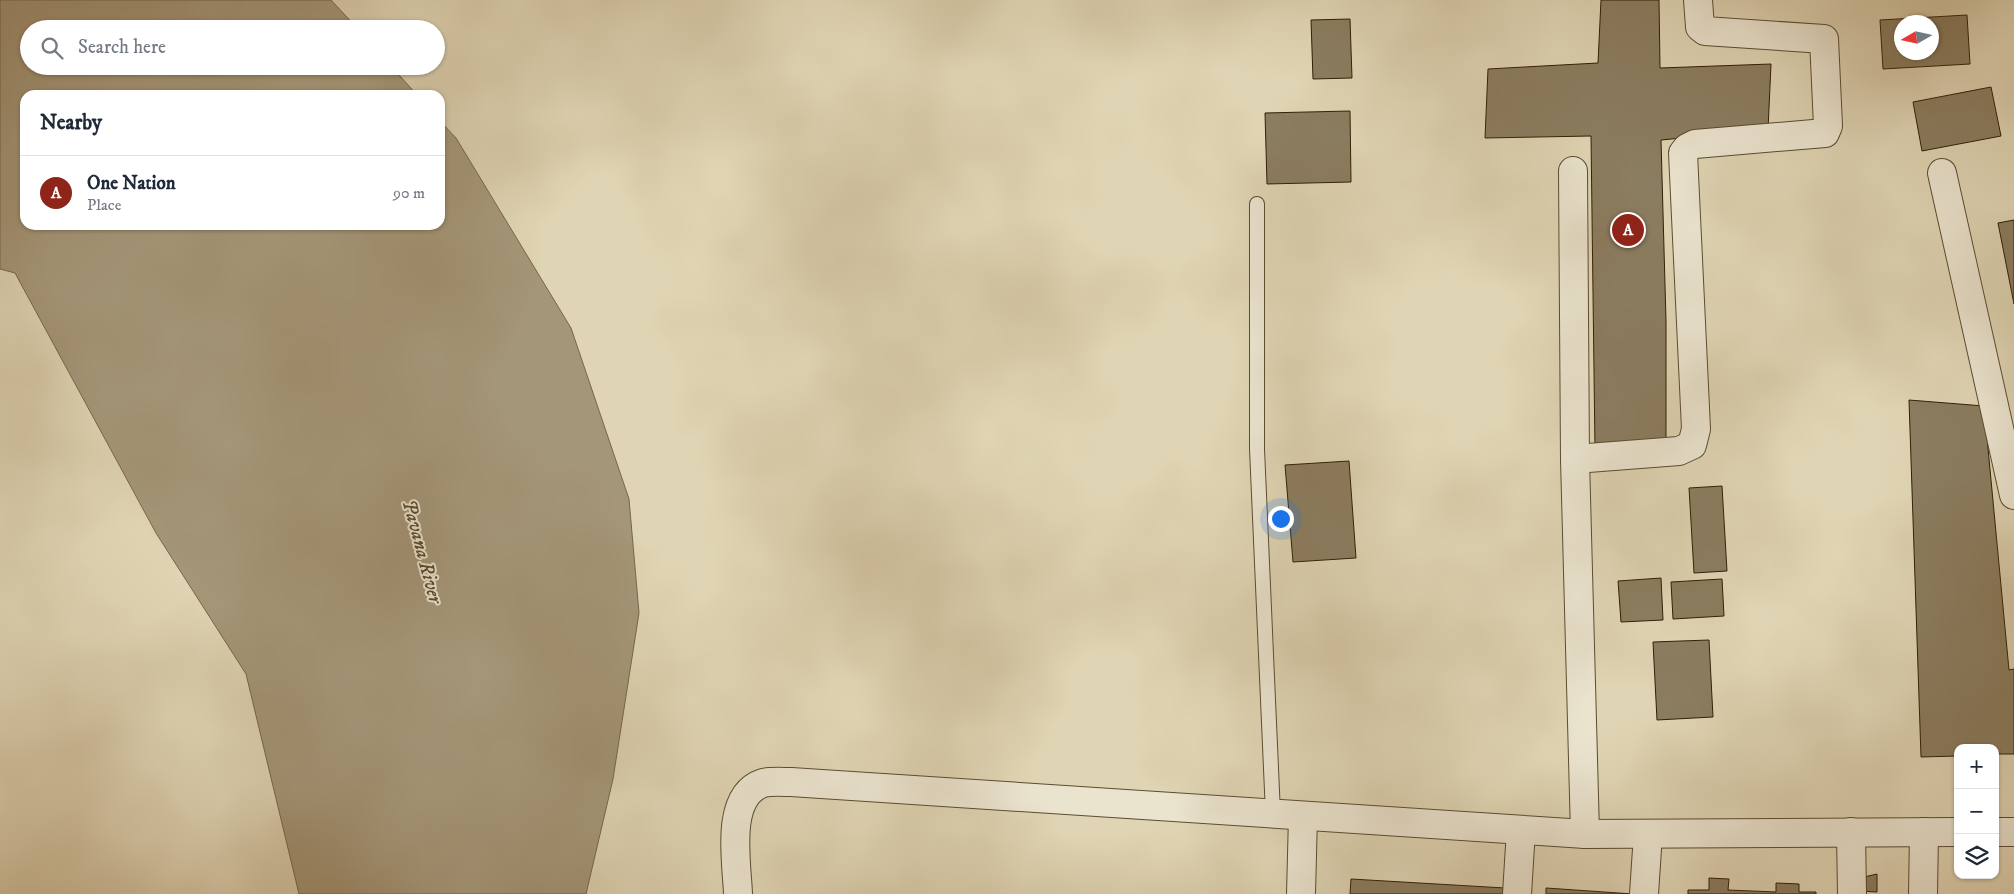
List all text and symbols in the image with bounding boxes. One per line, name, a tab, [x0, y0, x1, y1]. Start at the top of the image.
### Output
north arrow	[1894, 15, 1939, 60]
search box	[20, 20, 445, 75]
icon: search	[38, 34, 66, 62]
text: Search here	[78, 36, 166, 59]
text: Nearby	[40, 110, 102, 136]
text: One Nation	[87, 172, 176, 195]
text: A	[51, 183, 61, 203]
text: 90 m	[393, 183, 425, 203]
text: Place	[87, 195, 121, 215]
pin: A	[1612, 211, 1644, 249]
water label: Pavana River	[396, 497, 448, 608]
your location	[1268, 506, 1294, 532]
map controls	[1954, 744, 1999, 879]
button: +	[1954, 744, 1999, 789]
button: −	[1954, 789, 1999, 834]
button: layers	[1954, 834, 1999, 879]

